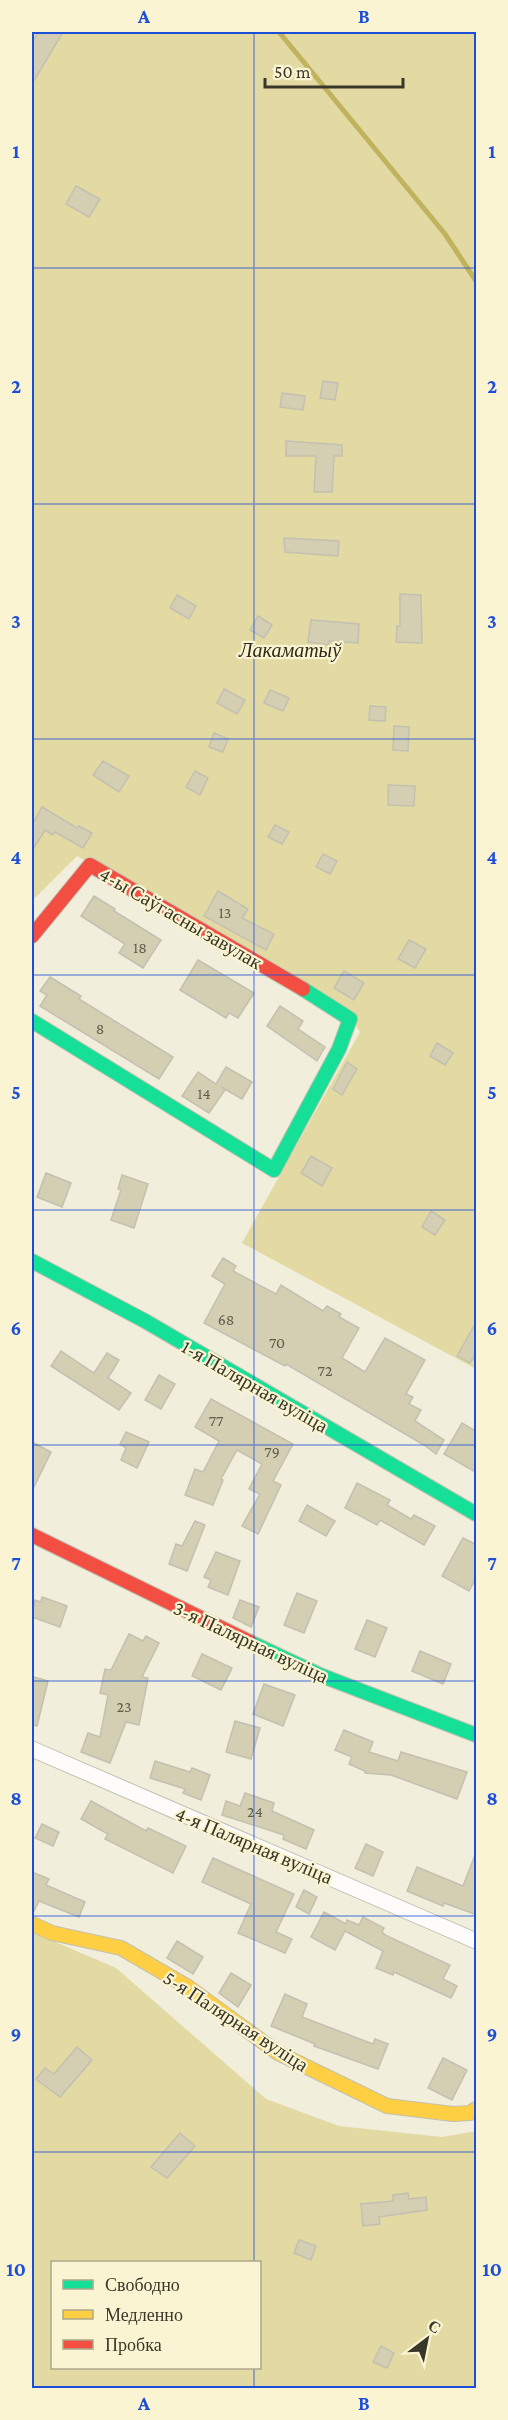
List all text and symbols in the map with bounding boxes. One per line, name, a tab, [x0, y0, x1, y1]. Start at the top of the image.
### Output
text: A	[137, 5, 151, 27]
text: B	[358, 5, 370, 27]
scale bar	[265, 51, 403, 89]
text: 50 m	[274, 62, 311, 82]
text: 1	[12, 140, 20, 162]
text: 1	[488, 140, 496, 162]
text: 2	[11, 375, 21, 397]
text: 2	[487, 375, 497, 397]
text: 3	[11, 610, 21, 632]
text: 3	[487, 610, 497, 632]
park label: Лакаматыў	[238, 639, 342, 662]
text: 4	[11, 846, 22, 868]
text: 4	[487, 846, 498, 868]
street label: 4-ы Саўгасны завулак	[95, 862, 266, 975]
house number: 13	[219, 904, 231, 921]
house number: 18	[133, 939, 147, 956]
house number: 8	[96, 1020, 104, 1037]
text: 5	[11, 1081, 21, 1103]
text: 5	[487, 1081, 497, 1103]
house number: 14	[197, 1085, 211, 1102]
house number: 68	[218, 1311, 234, 1328]
text: 6	[11, 1317, 21, 1339]
text: 6	[487, 1317, 497, 1339]
house number: 70	[269, 1334, 285, 1351]
street label: 1-я Палярная вуліца	[178, 1335, 332, 1438]
house number: 72	[318, 1362, 333, 1379]
house number: 77	[209, 1412, 224, 1429]
house number: 79	[264, 1443, 280, 1460]
text: 7	[11, 1552, 21, 1574]
text: 7	[487, 1552, 497, 1574]
street label: 3-я Палярная вуліца	[170, 1597, 332, 1688]
house number: 23	[116, 1698, 132, 1715]
text: 8	[10, 1787, 22, 1809]
text: 8	[486, 1787, 498, 1809]
street label: 4-я Палярная вуліца	[172, 1802, 336, 1889]
house number: 24	[247, 1803, 263, 1820]
street label: 5-я Палярная вуліца	[159, 1966, 312, 2077]
text: 9	[11, 2023, 21, 2045]
text: 9	[487, 2023, 497, 2045]
text: 10	[6, 2258, 26, 2280]
text: 10	[482, 2258, 502, 2280]
legend	[51, 2261, 261, 2369]
text: Свободно	[105, 2275, 180, 2295]
text: Медленно	[105, 2305, 183, 2325]
north arrow	[397, 2309, 457, 2369]
text: С	[425, 2316, 444, 2337]
text: Пробка	[105, 2335, 162, 2355]
text: A	[137, 2392, 151, 2414]
text: B	[358, 2392, 370, 2414]

